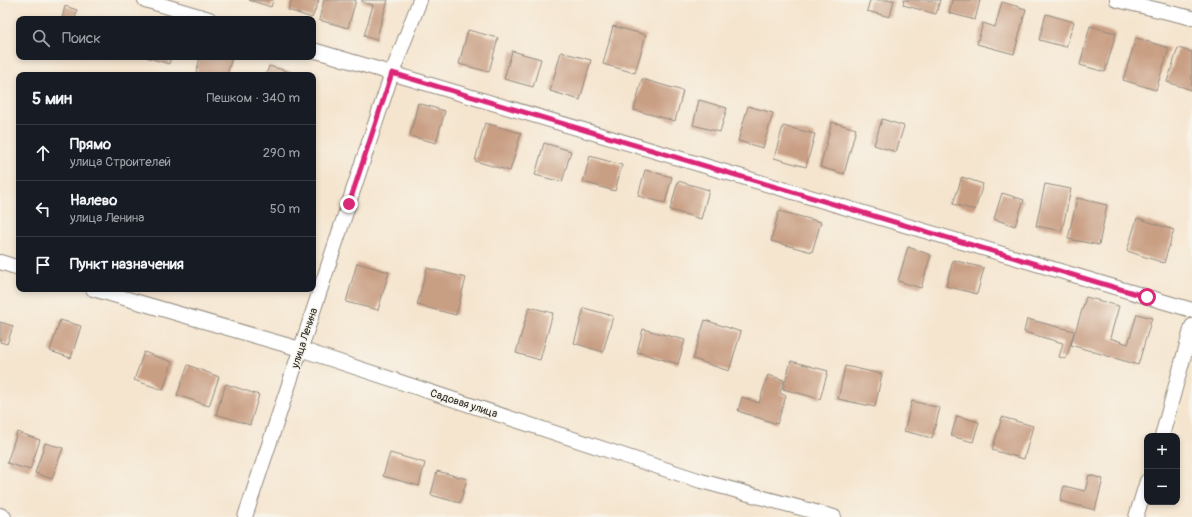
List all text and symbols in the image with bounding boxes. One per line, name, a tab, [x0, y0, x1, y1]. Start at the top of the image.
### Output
search box	[16, 16, 316, 60]
icon: search	[30, 27, 52, 49]
text: Поиск	[62, 29, 101, 48]
text: 5 мин	[32, 88, 72, 109]
text: Пешком · 340 m	[206, 90, 300, 106]
text: Прямо	[70, 135, 111, 154]
icon: ahead	[32, 142, 54, 164]
text: 290 m	[263, 145, 300, 161]
text: улица Строителей	[70, 154, 171, 170]
text: Налево	[70, 191, 117, 210]
route end	[340, 195, 358, 213]
icon: left	[32, 198, 54, 220]
text: 50 m	[270, 201, 300, 217]
text: улица Ленина	[70, 210, 144, 226]
icon: arrive	[32, 254, 54, 276]
text: Пункт назначения	[70, 255, 184, 274]
route start	[1138, 288, 1156, 306]
street label: улица Ленина	[288, 306, 320, 371]
street label: Садовая улица	[429, 386, 499, 420]
map controls	[1144, 433, 1180, 505]
button: +	[1144, 433, 1180, 469]
button: −	[1144, 469, 1180, 505]

